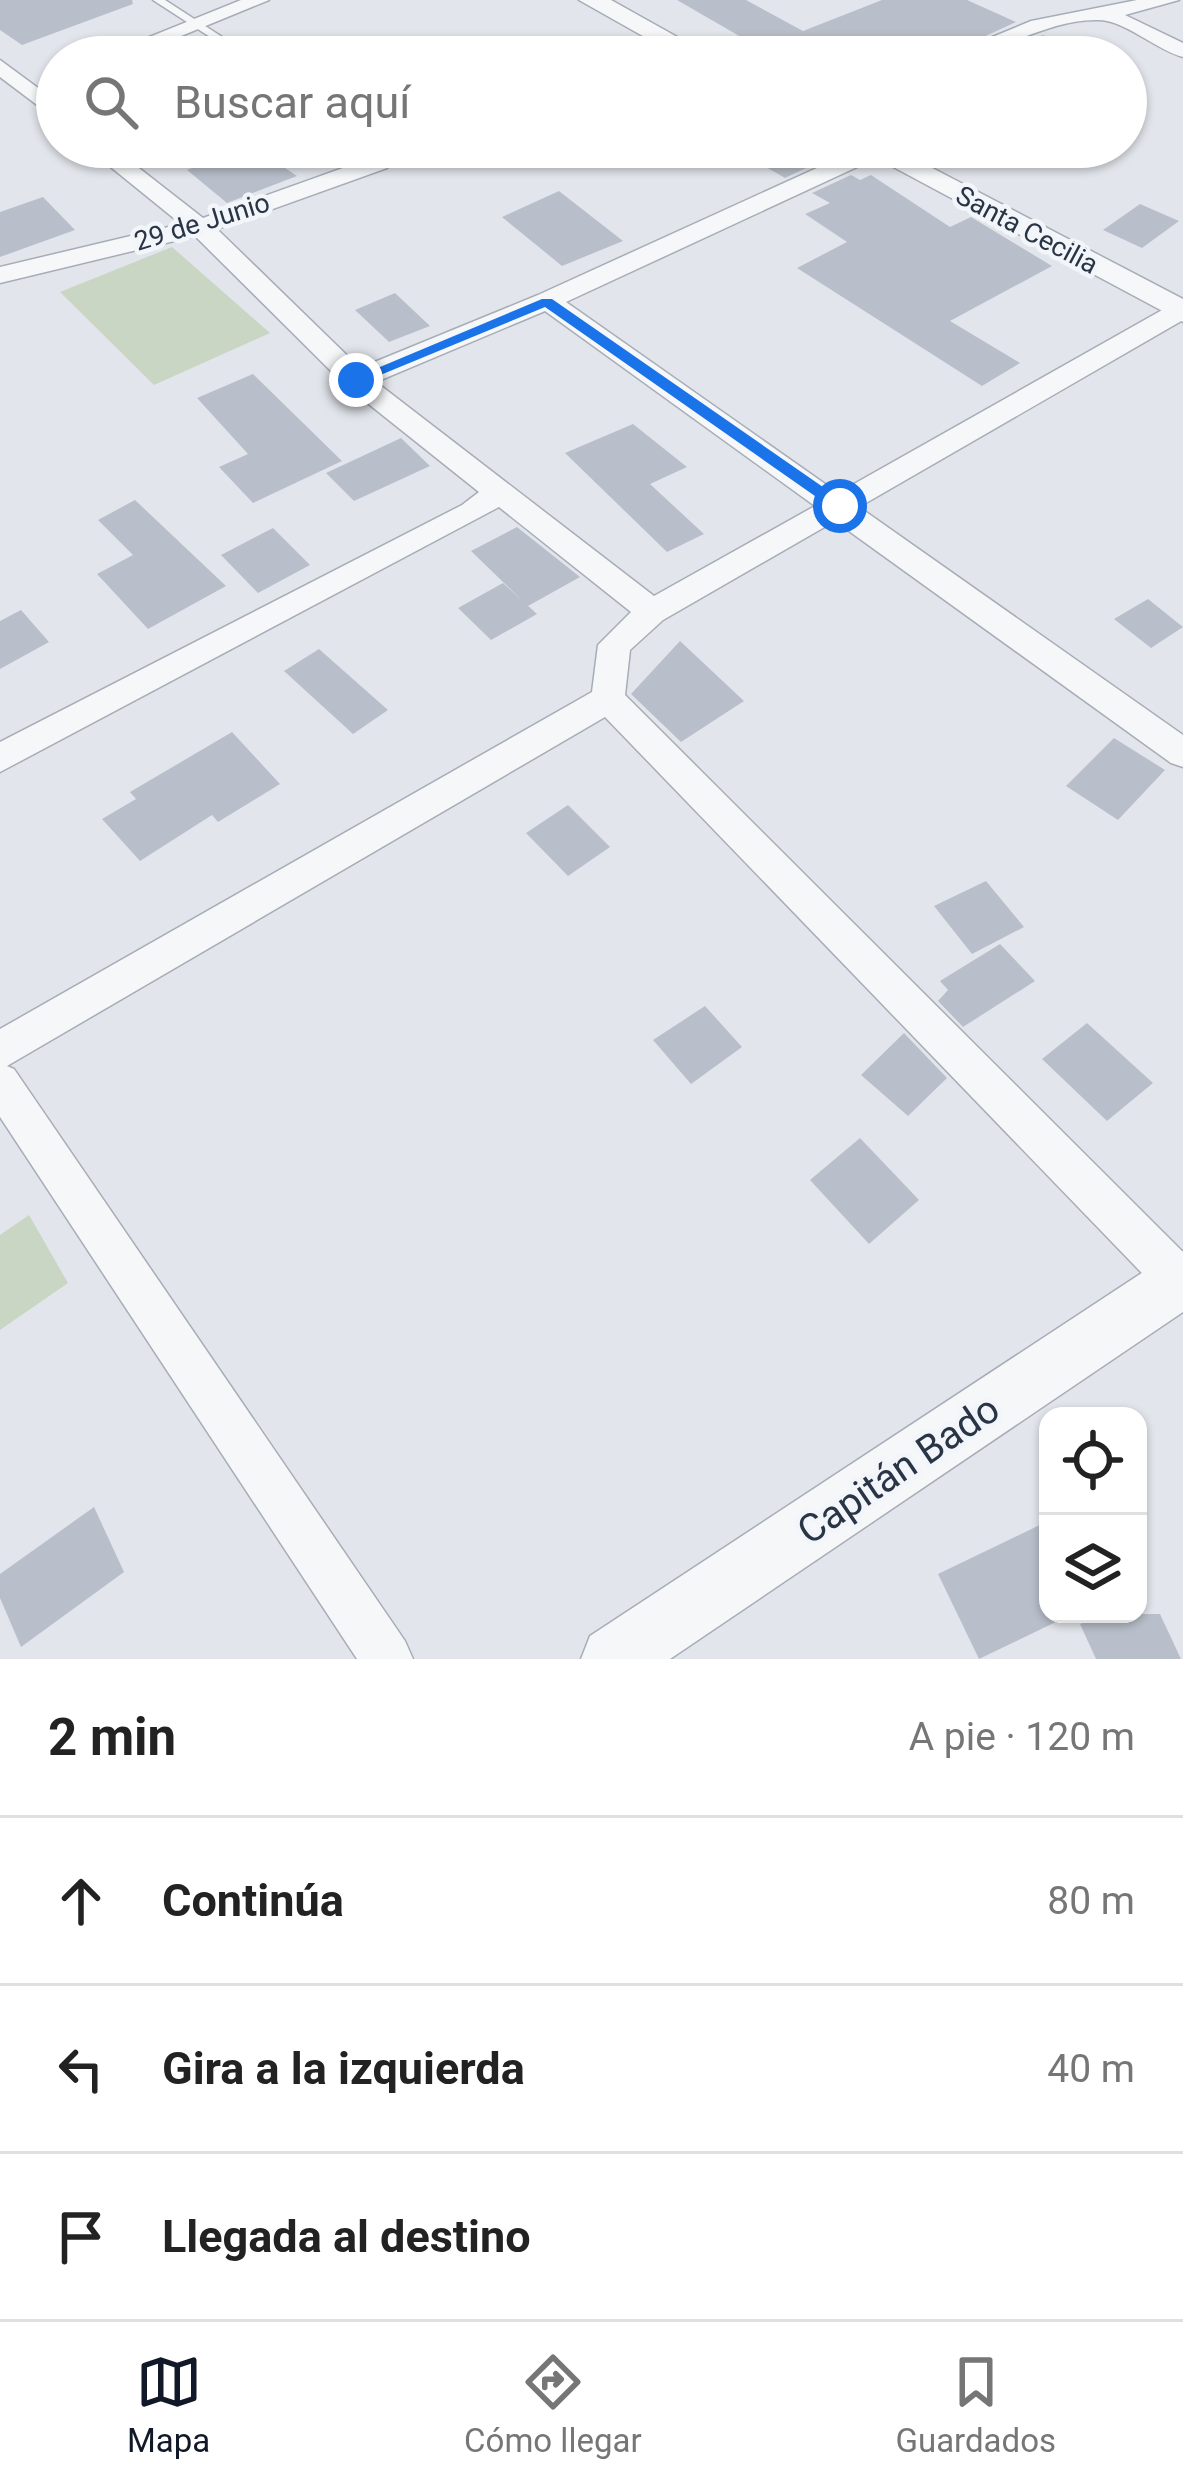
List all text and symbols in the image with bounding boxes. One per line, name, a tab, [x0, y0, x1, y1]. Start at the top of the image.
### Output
search box	[36, 36, 1147, 168]
icon: search	[78, 69, 144, 135]
text: Buscar aquí	[174, 76, 411, 129]
street label: Santa Cecilia	[951, 179, 1103, 281]
street label: 29 de Junio	[130, 186, 274, 258]
route end	[329, 353, 383, 407]
route start	[813, 479, 867, 533]
street label: Capitán Bado	[789, 1386, 1008, 1554]
map controls	[1039, 1407, 1147, 1623]
button: locate	[1039, 1407, 1147, 1515]
button: layers	[1039, 1515, 1147, 1623]
text: 2 min	[48, 1708, 176, 1767]
text: A pie · 120 m	[909, 1714, 1135, 1760]
icon: ahead	[48, 1868, 114, 1934]
text: Continúa	[162, 1874, 344, 1927]
text: 80 m	[1047, 1878, 1135, 1924]
icon: left	[48, 2036, 114, 2102]
text: Gira a la izquierda	[162, 2042, 525, 2095]
text: 40 m	[1047, 2046, 1135, 2092]
icon: arrive	[48, 2204, 114, 2270]
text: Llegada al destino	[162, 2210, 531, 2263]
tab: Mapa	[127, 2349, 210, 2460]
tab: Cómo llegar	[464, 2349, 642, 2460]
tab: Guardados	[895, 2349, 1056, 2460]

